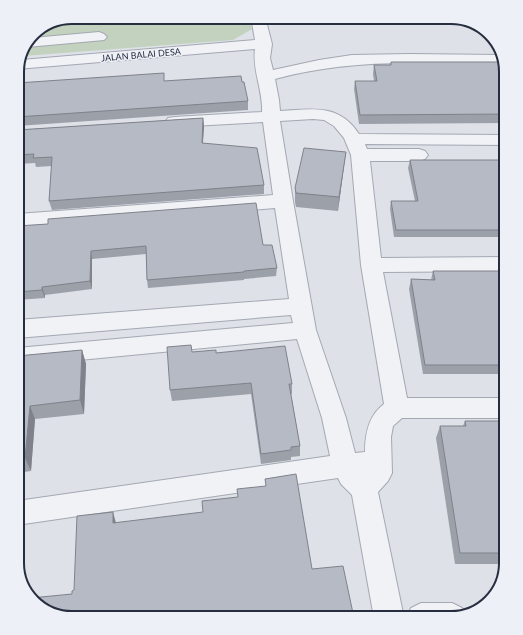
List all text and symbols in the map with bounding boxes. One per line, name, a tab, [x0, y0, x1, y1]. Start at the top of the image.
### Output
street label: JALAN BALAI DESA	[101, 45, 182, 63]

